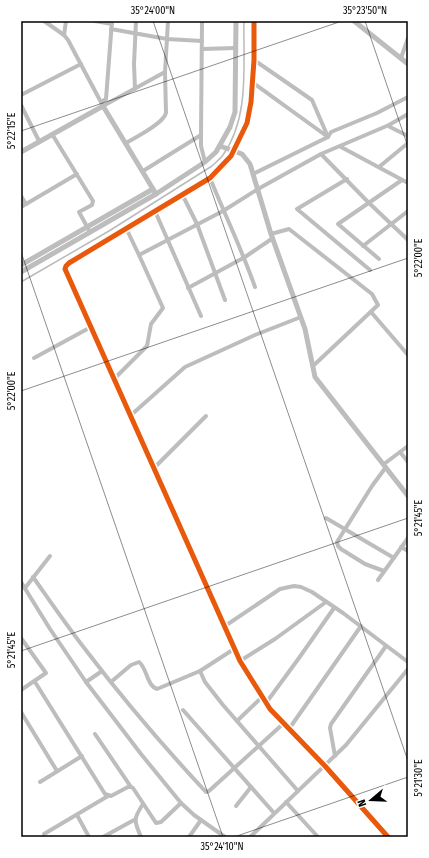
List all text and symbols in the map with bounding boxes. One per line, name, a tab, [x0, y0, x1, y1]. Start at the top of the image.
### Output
text: 35°24'00"N	[131, 5, 175, 17]
text: 35°23'50"N	[343, 5, 387, 17]
text: 5°22'15"E	[6, 112, 18, 149]
text: 5°22'00"E	[413, 238, 425, 277]
text: 5°22'00"E	[6, 371, 18, 410]
text: 5°21'45"E	[413, 499, 425, 536]
text: 5°21'45"E	[6, 631, 18, 668]
text: 5°21'30"E	[413, 759, 425, 797]
north arrow	[351, 780, 391, 820]
text: N	[355, 798, 369, 808]
text: 35°24'10"N	[200, 841, 244, 853]

